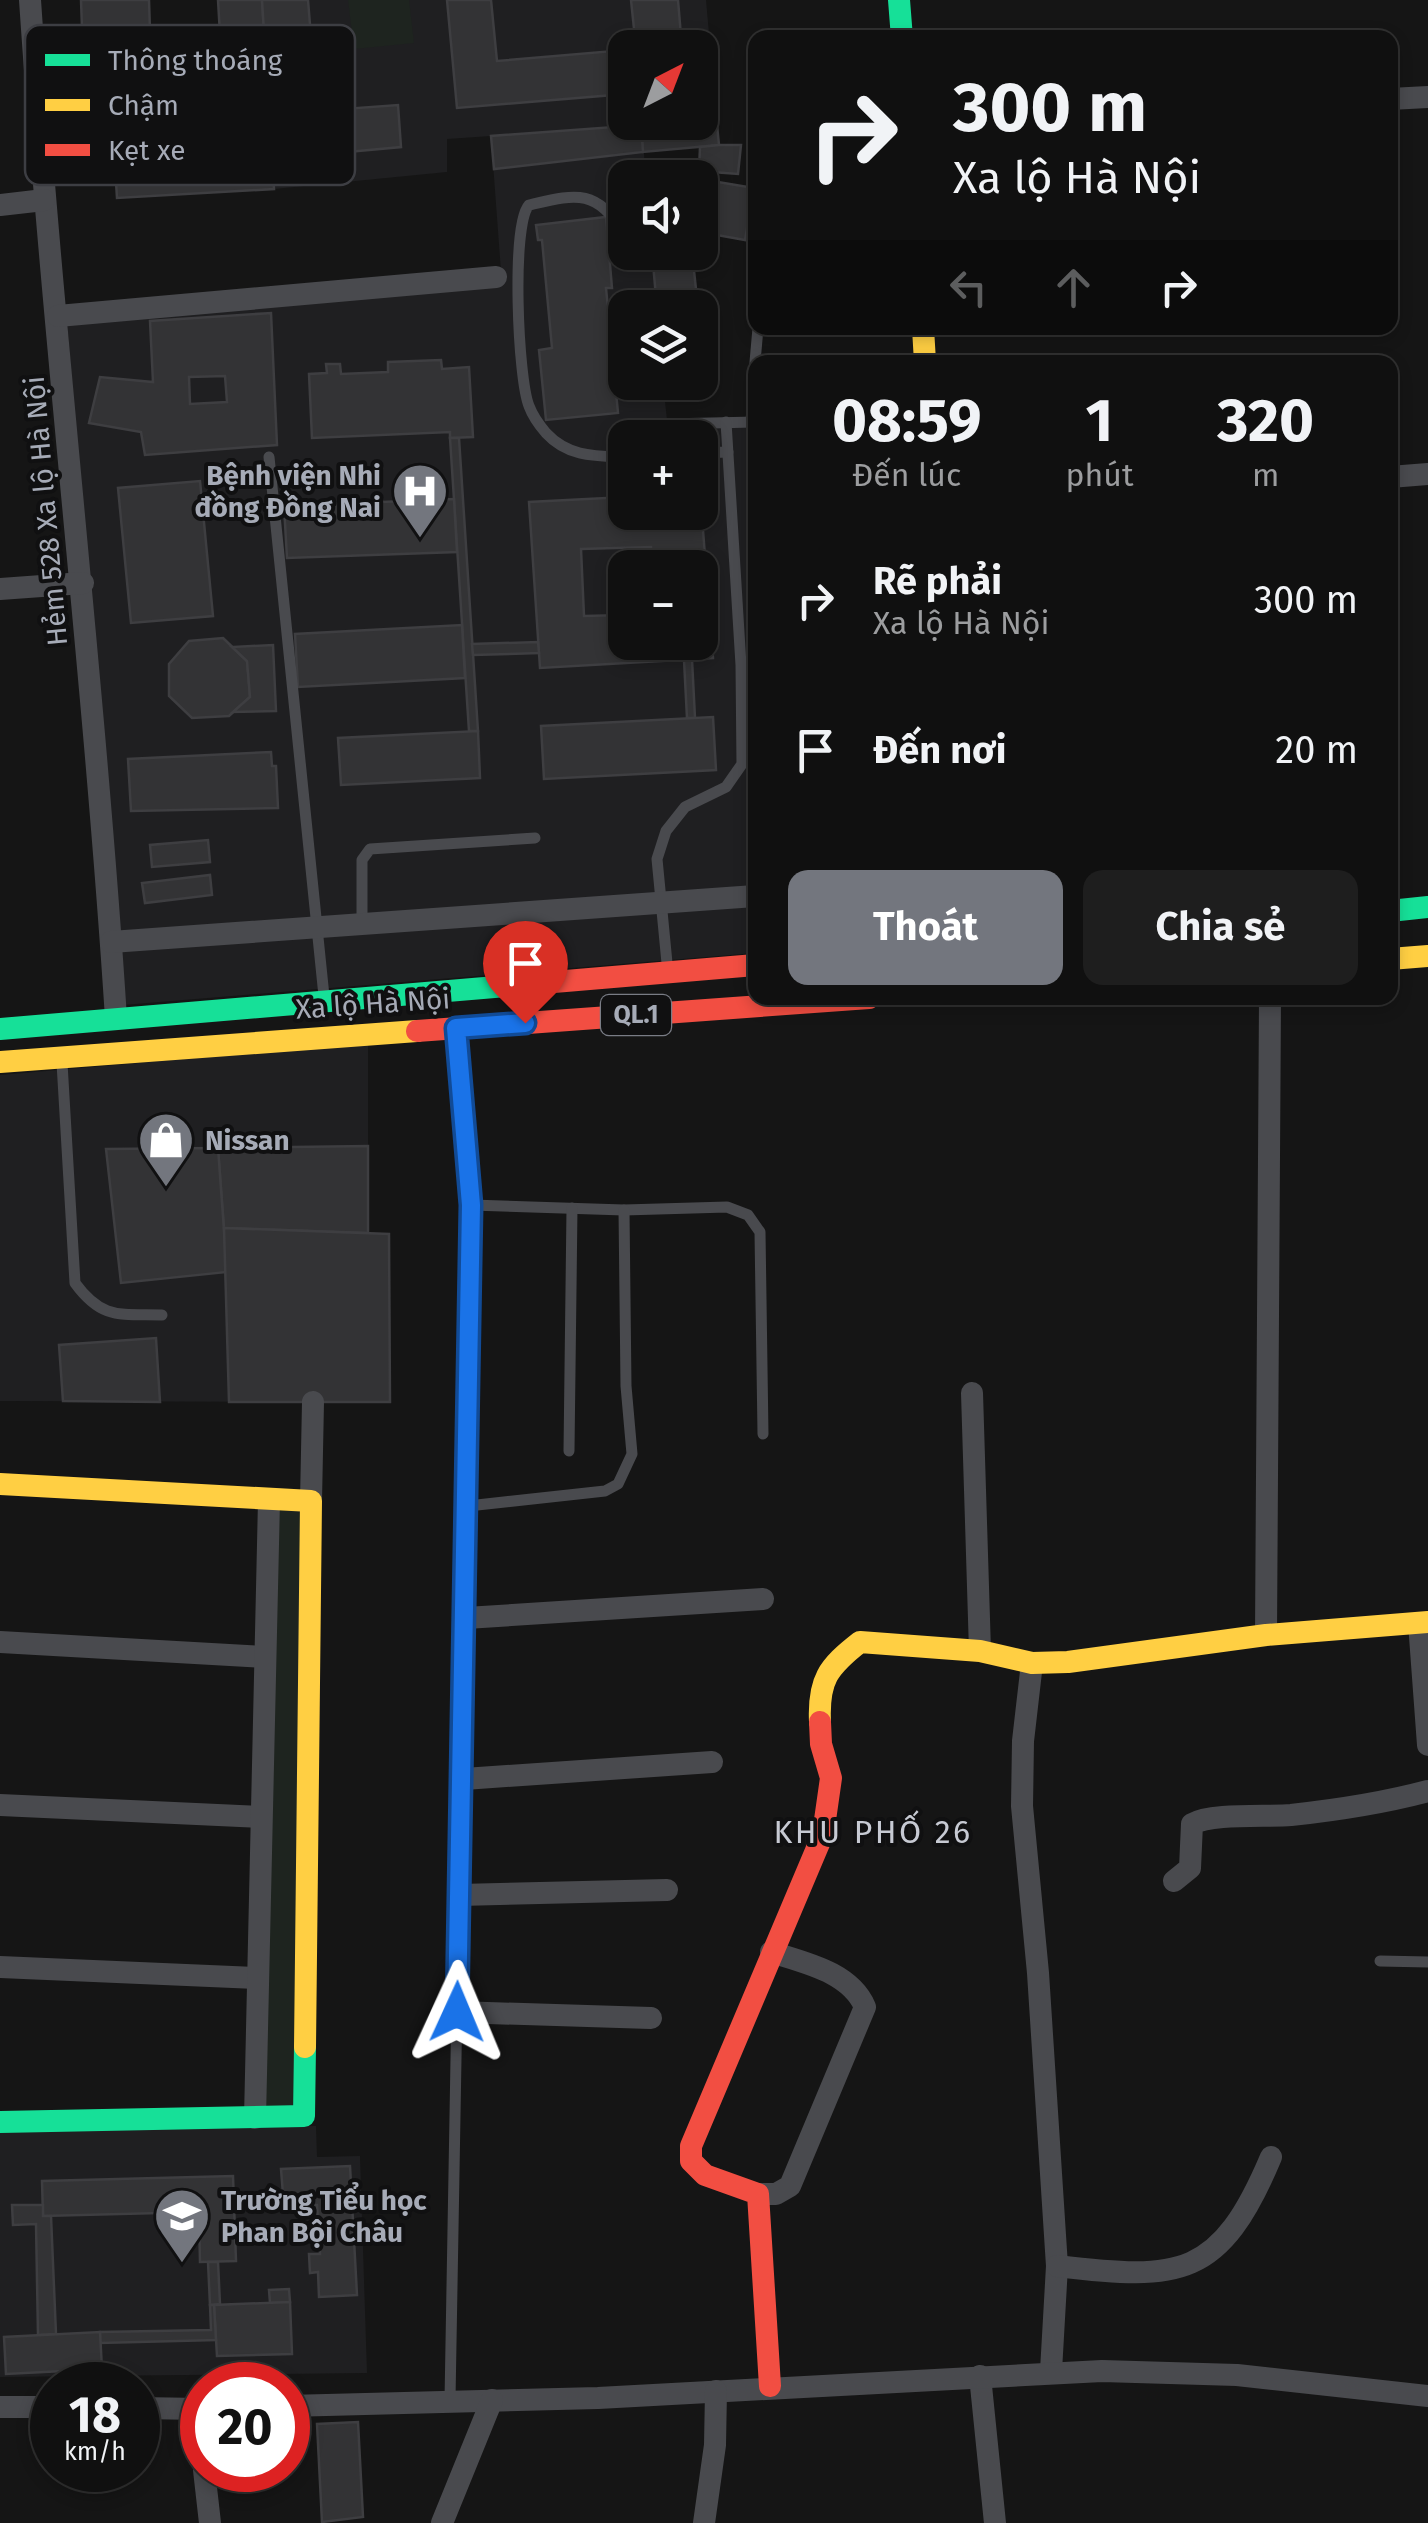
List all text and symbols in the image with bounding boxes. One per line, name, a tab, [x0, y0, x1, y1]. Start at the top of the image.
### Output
legend	[25, 25, 355, 185]
north arrow	[608, 30, 718, 140]
map controls	[608, 30, 718, 660]
text: Thông thoáng	[108, 44, 283, 77]
text: 300 m	[953, 66, 1147, 150]
icon: right	[788, 70, 918, 200]
text: Chậm	[108, 89, 179, 122]
text: Kẹt xe	[108, 134, 185, 167]
text: Xa lộ Hà Nội	[953, 151, 1201, 205]
button: sound	[608, 160, 718, 270]
icon: left	[941, 260, 996, 315]
icon: ahead	[1046, 260, 1101, 315]
icon: right	[1151, 260, 1206, 315]
button: layers	[608, 290, 718, 400]
street label: Hẻm 528 Xa lộ Hà Nội	[18, 375, 74, 647]
text: 08:59	[832, 385, 982, 457]
text: 1	[1086, 385, 1113, 457]
text: 320	[1217, 385, 1314, 457]
button: +	[608, 420, 718, 530]
text: Đến lúc	[852, 456, 961, 494]
text: phút	[1066, 456, 1133, 494]
text: m	[1252, 456, 1279, 494]
place label: Bệnh viện Nhi đồng Đồng Nai	[194, 459, 381, 524]
hospital icon: Bệnh viện Nhi đồng Đồng Nai	[390, 461, 450, 540]
button: −	[608, 550, 718, 660]
text: Rẽ phải	[873, 558, 1002, 604]
icon: right	[788, 573, 843, 628]
text: 300 m	[1254, 577, 1358, 623]
text: Xa lộ Hà Nội	[873, 604, 1050, 642]
icon: arrive	[788, 723, 843, 778]
text: Đến nơi	[873, 727, 1007, 773]
text: 20 m	[1275, 727, 1358, 773]
button: Thoát	[788, 870, 1063, 985]
button: Chia sẻ	[1083, 870, 1358, 985]
pin	[483, 921, 568, 1024]
icon: arrive	[498, 936, 553, 991]
street label: Xa lộ Hà Nội	[295, 982, 451, 1026]
road number: QL.1	[601, 995, 671, 1035]
shop icon: Nissan	[136, 1110, 196, 1189]
place label: Nissan	[205, 1124, 290, 1157]
district label: KHU PHỐ 26	[773, 1810, 973, 1851]
position arrow	[405, 1960, 509, 2064]
place label: Trường Tiểu học Phan Bội Châu	[221, 2182, 427, 2249]
school or university icon: Trường Tiểu học Phan Bội Châu	[152, 2186, 212, 2265]
speed limit sign: 20	[180, 2362, 310, 2492]
text: 18	[69, 2385, 121, 2445]
text: km/h	[64, 2437, 126, 2467]

